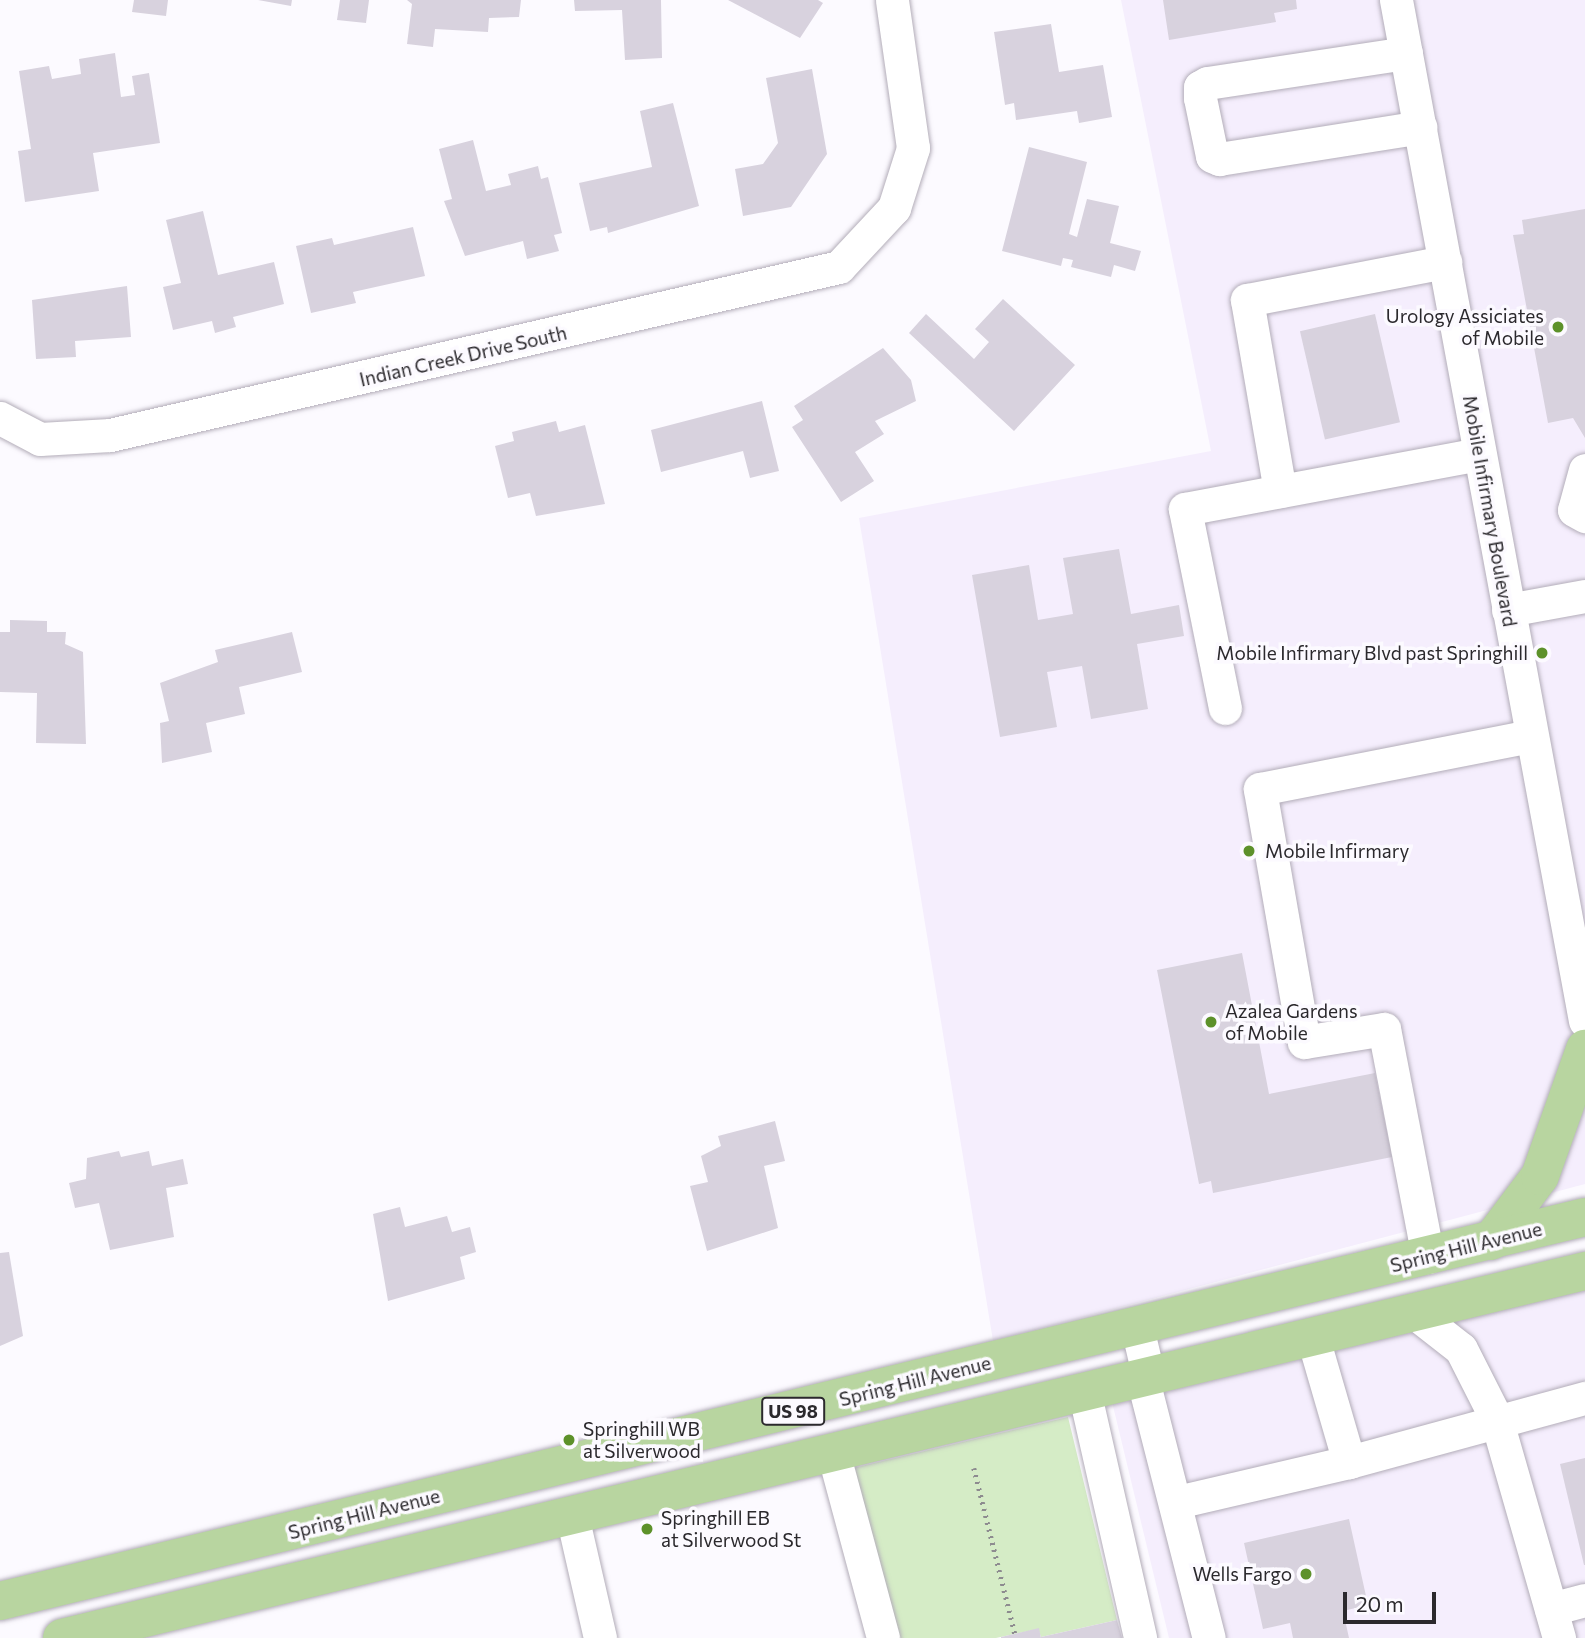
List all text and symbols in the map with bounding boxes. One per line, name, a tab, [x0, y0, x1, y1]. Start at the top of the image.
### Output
place label: Urology Assiciates of Mobile	[1386, 305, 1544, 349]
marker: Urology Assiciates of Mobile	[1550, 319, 1566, 335]
street label: Indian Creek Drive South	[357, 321, 569, 391]
street label: Mobile Infirmary Boulevard	[1458, 394, 1522, 628]
place label: Mobile Infirmary Blvd past Springhill	[1216, 642, 1528, 664]
marker: Mobile Infirmary Blvd past Springhill	[1534, 645, 1550, 661]
place label: Mobile Infirmary	[1265, 840, 1409, 862]
marker: Mobile Infirmary	[1239, 841, 1259, 861]
place label: Azalea Gardens of Mobile	[1225, 1000, 1358, 1044]
marker: Azalea Gardens of Mobile	[1203, 1014, 1219, 1030]
street label: Spring Hill Avenue	[1388, 1217, 1544, 1277]
street label: Spring Hill Avenue	[837, 1351, 993, 1411]
road number: US 98	[760, 1396, 826, 1426]
place label: Springhill WB at Silverwood	[583, 1418, 701, 1462]
marker: Springhill WB at Silverwood	[561, 1432, 577, 1448]
street label: Spring Hill Avenue	[286, 1484, 442, 1544]
place label: Springhill EB at Silverwood St	[661, 1507, 801, 1551]
marker: Springhill EB at Silverwood St	[639, 1521, 655, 1537]
place label: Wells Fargo	[1192, 1563, 1292, 1585]
marker: Wells Fargo	[1298, 1566, 1314, 1582]
scale bar	[1347, 1578, 1440, 1622]
text: 20 m	[1356, 1591, 1404, 1616]

